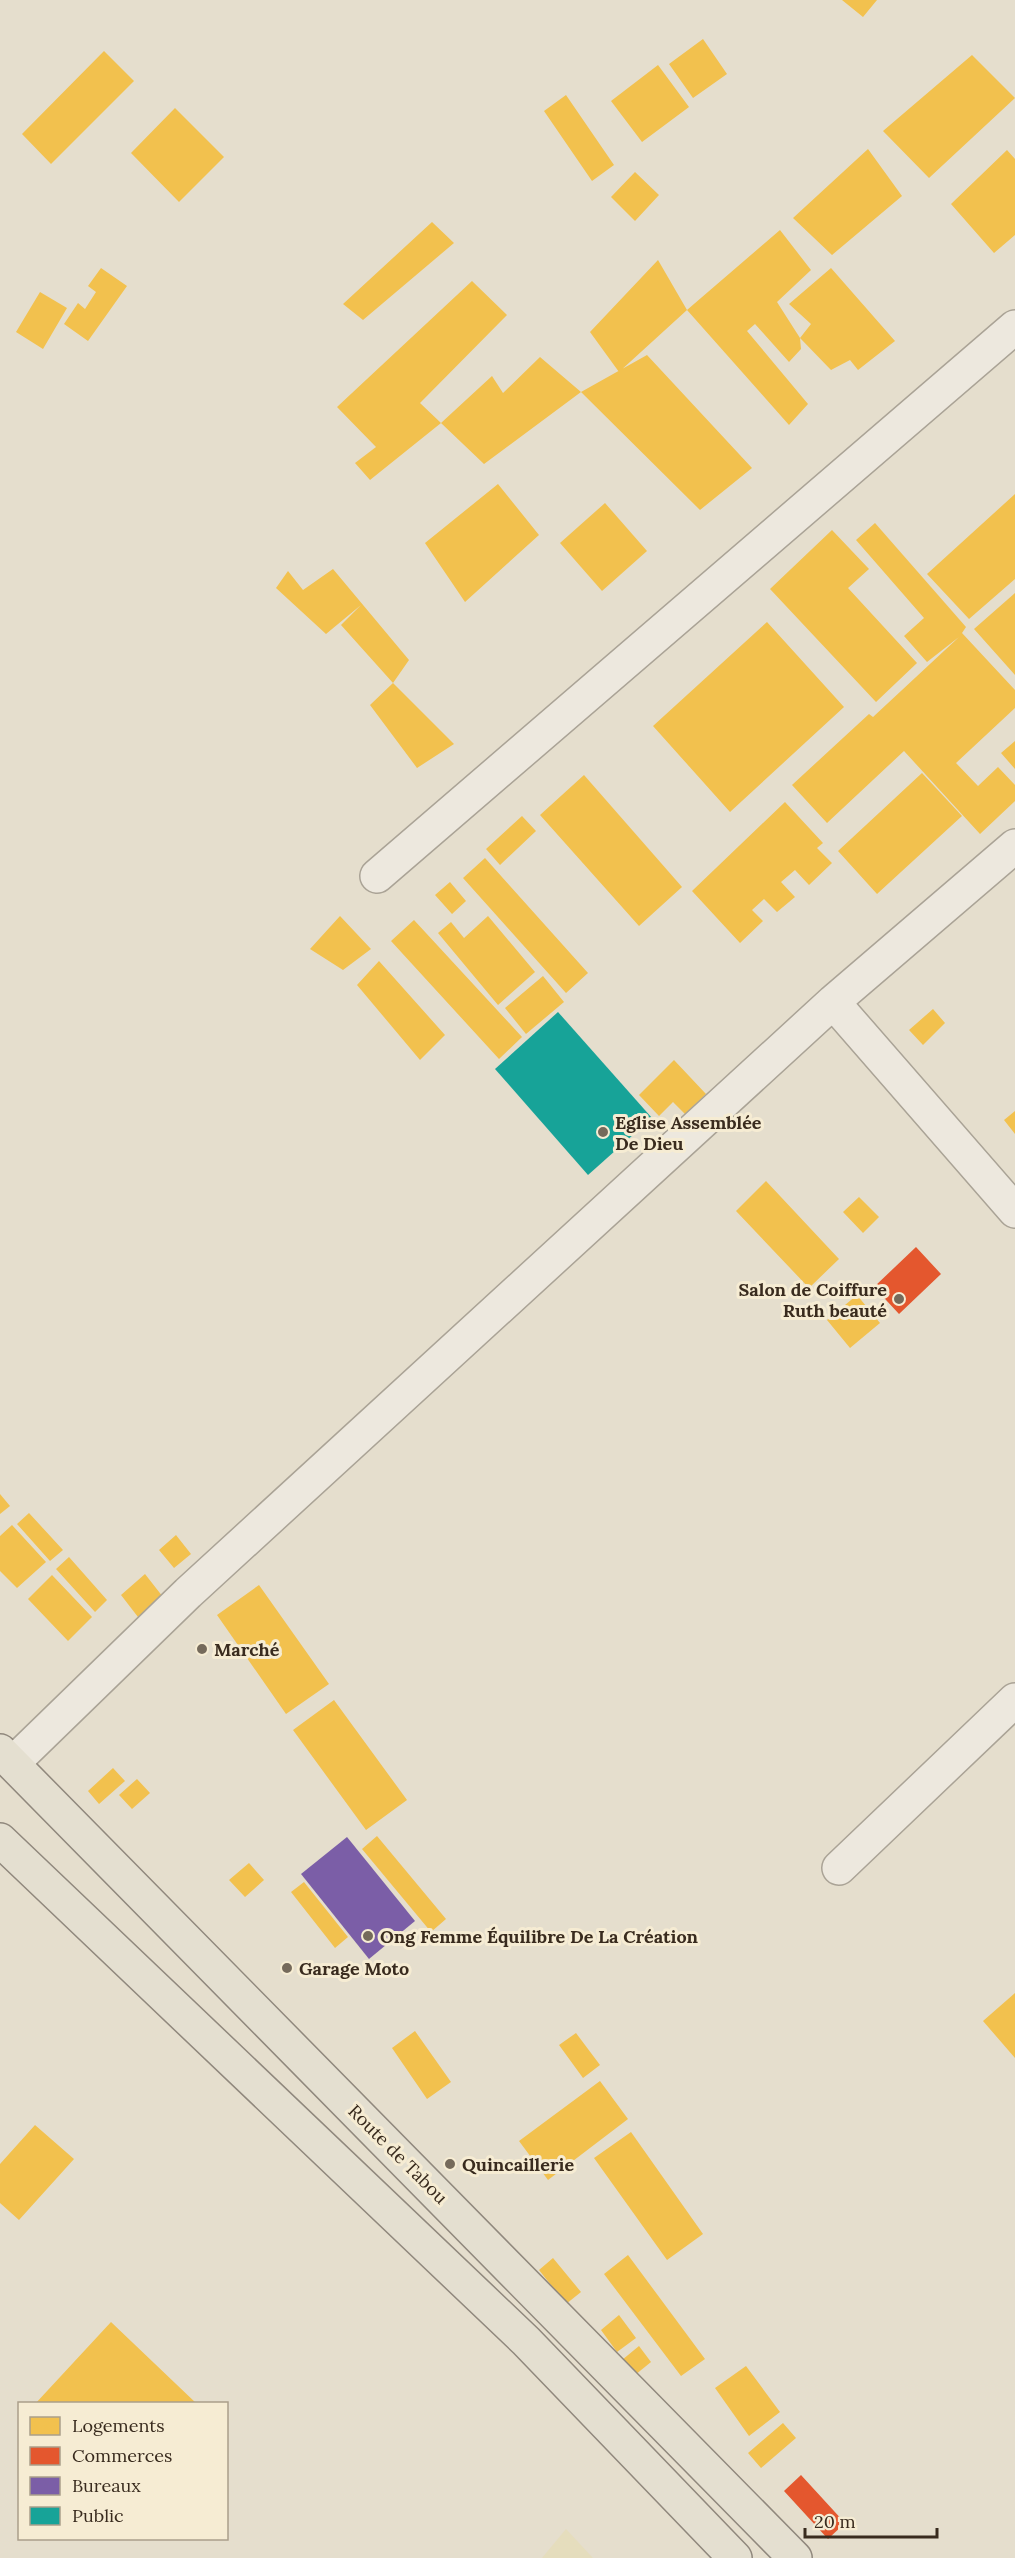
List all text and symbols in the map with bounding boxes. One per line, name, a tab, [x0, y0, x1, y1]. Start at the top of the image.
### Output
place label: Eglise Assemblée De Dieu	[615, 1111, 762, 1155]
marker: Eglise Assemblée De Dieu	[596, 1125, 610, 1139]
place label: Salon de Coiffure Ruth beauté	[739, 1278, 887, 1322]
marker: Salon de Coiffure Ruth beauté	[892, 1292, 906, 1306]
place label: Marché	[214, 1638, 280, 1661]
marker: Marché	[195, 1642, 209, 1656]
place label: Ong Femme Équilibre De La Création	[380, 1925, 699, 1948]
marker: Ong Femme Équilibre De La Création	[361, 1929, 375, 1943]
place label: Garage Moto	[299, 1957, 409, 1980]
marker: Garage Moto	[280, 1961, 294, 1975]
street label: Route de Tabou	[343, 2099, 453, 2209]
place label: Quincaillerie	[462, 2153, 574, 2176]
marker: Quincaillerie	[443, 2157, 457, 2171]
legend	[18, 2402, 228, 2540]
text: Logements	[72, 2414, 164, 2437]
text: Commerces	[72, 2444, 172, 2467]
text: Bureaux	[72, 2474, 141, 2497]
scale bar	[805, 2501, 937, 2539]
text: Public	[72, 2504, 124, 2527]
text: 20 m	[814, 2510, 856, 2533]

